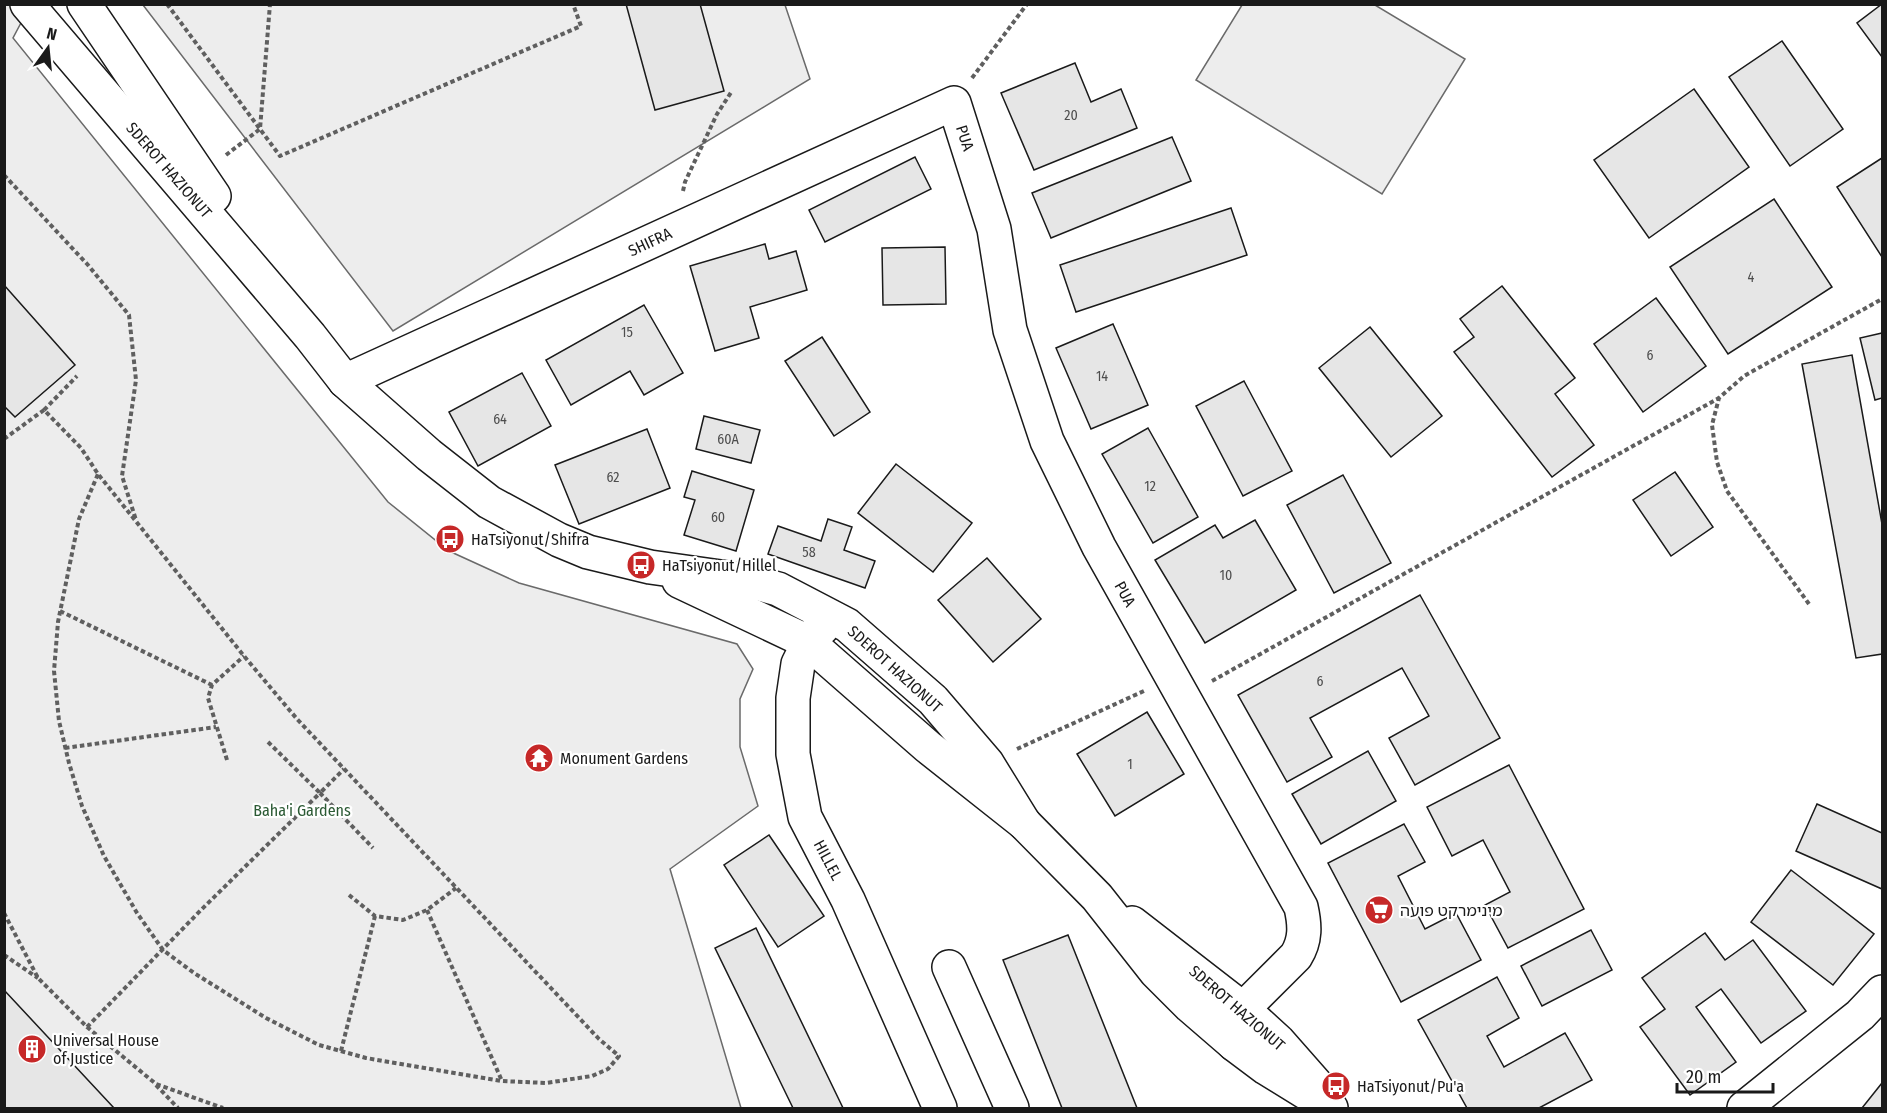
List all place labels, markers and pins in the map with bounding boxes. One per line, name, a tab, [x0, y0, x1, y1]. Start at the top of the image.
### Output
bus stop icon: HaTsiyonut/Shifra	[434, 523, 466, 555]
place label: HaTsiyonut/Shifra	[471, 530, 589, 549]
bus stop icon: HaTsiyonut/Hillel	[625, 549, 657, 581]
place label: HaTsiyonut/Hillel	[662, 556, 776, 575]
temple icon: Monument Gardens	[523, 742, 555, 774]
place label: Monument Gardens	[560, 749, 688, 768]
supermarket icon: מינימרקט פועה	[1363, 894, 1395, 926]
place label: מינימרקט פועה	[1400, 901, 1503, 920]
place label: Universal House of Justice	[53, 1031, 159, 1068]
building icon: Universal House of Justice	[16, 1033, 48, 1065]
bus stop icon: HaTsiyonut/Pu'a	[1320, 1070, 1352, 1102]
place label: HaTsiyonut/Pu'a	[1357, 1077, 1464, 1096]

